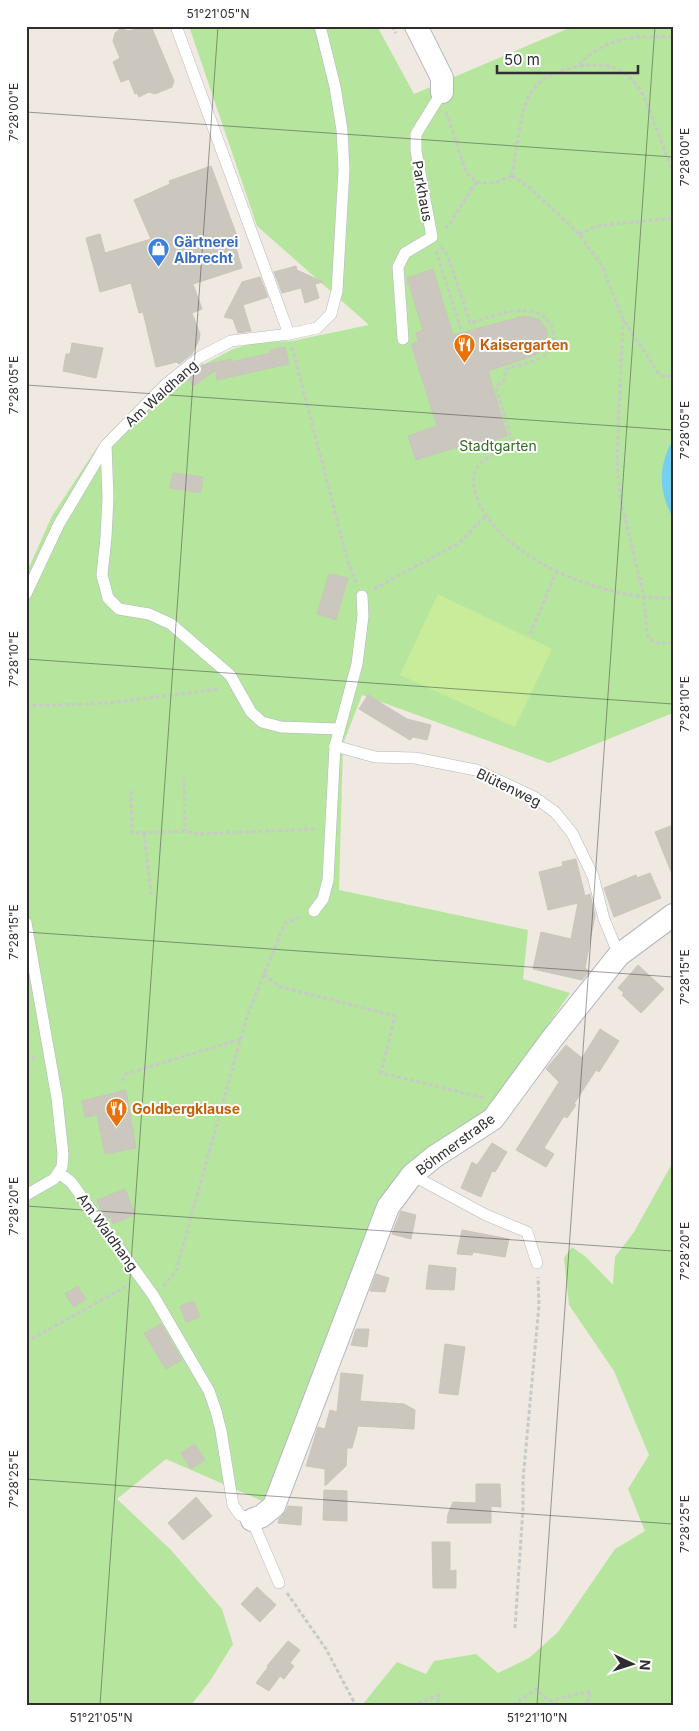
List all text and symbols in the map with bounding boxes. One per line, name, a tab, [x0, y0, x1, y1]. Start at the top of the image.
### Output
text: 51°21'05"N	[187, 6, 249, 21]
scale bar	[497, 42, 638, 74]
text: 50 m	[504, 50, 540, 69]
text: 7°28'00"E	[6, 83, 21, 141]
text: 7°28'00"E	[677, 128, 692, 186]
street label: Parkhaus	[409, 159, 437, 223]
place label: Gärtnerei Albrecht	[174, 233, 238, 266]
shop icon: Gärtnerei Albrecht	[146, 237, 170, 268]
restaurant icon: Kaisergarten	[452, 332, 476, 363]
place label: Kaisergarten	[480, 336, 569, 353]
text: 7°28'05"E	[6, 356, 21, 414]
street label: Am Waldhang	[121, 356, 201, 430]
text: 7°28'05"E	[677, 401, 692, 459]
park label: Stadtgarten	[459, 437, 537, 454]
text: 7°28'10"E	[6, 631, 21, 687]
text: 7°28'10"E	[677, 676, 692, 732]
street label: Blütenweg	[474, 764, 544, 810]
text: 7°28'15"E	[6, 904, 21, 960]
text: 7°28'15"E	[677, 949, 692, 1005]
restaurant icon: Goldbergklause	[104, 1096, 128, 1127]
place label: Goldbergklause	[132, 1100, 240, 1117]
street label: Böhmerstraße	[412, 1110, 498, 1178]
text: 7°28'20"E	[6, 1177, 21, 1235]
street label: Am Waldhang	[74, 1190, 142, 1274]
text: 7°28'20"E	[677, 1222, 692, 1280]
text: 7°28'25"E	[6, 1450, 21, 1508]
text: 7°28'25"E	[677, 1495, 692, 1553]
north arrow	[606, 1638, 656, 1688]
text: N	[637, 1659, 654, 1671]
text: 51°21'05"N	[70, 1710, 132, 1725]
text: 51°21'10"N	[507, 1710, 567, 1725]

